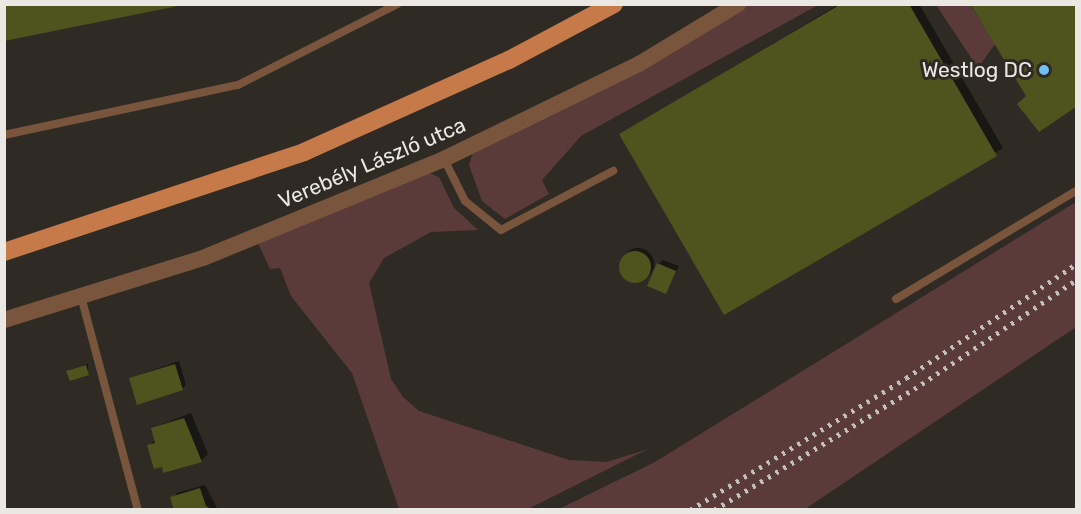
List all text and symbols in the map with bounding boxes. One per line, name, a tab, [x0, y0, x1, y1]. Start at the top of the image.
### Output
place label: Westlog DC	[922, 57, 1032, 83]
marker: Westlog DC	[1037, 63, 1051, 77]
street label: Verebély László utca	[274, 112, 470, 214]

